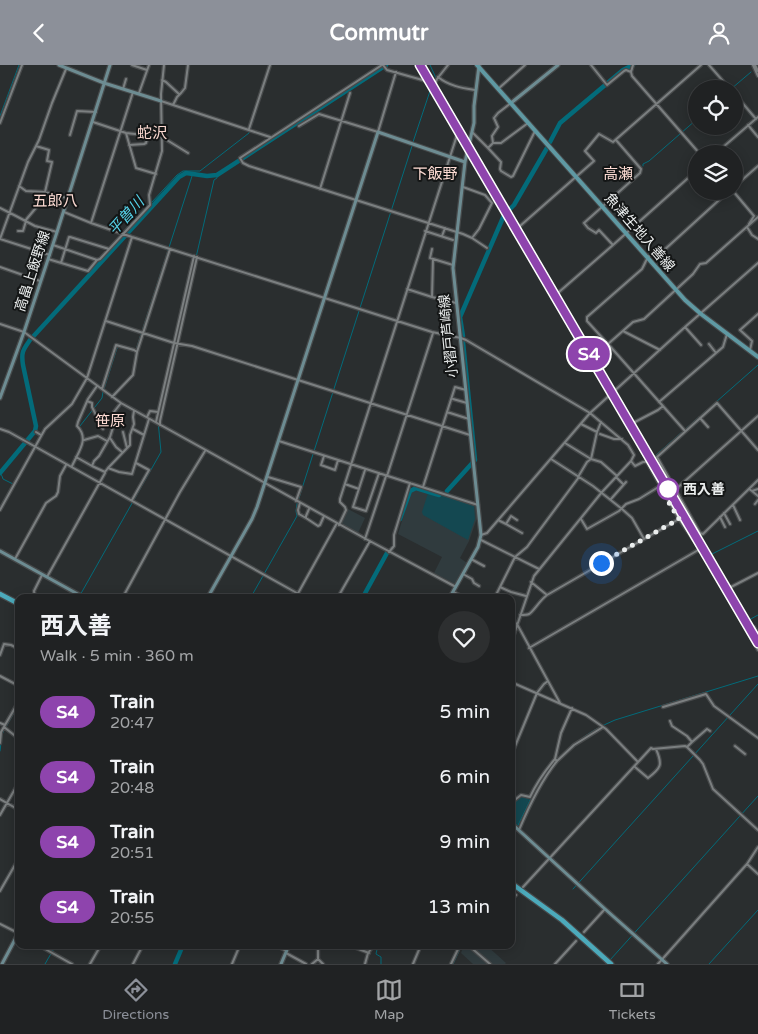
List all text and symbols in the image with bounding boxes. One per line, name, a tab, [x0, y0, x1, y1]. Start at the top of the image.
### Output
icon: back	[25, 19, 53, 47]
icon: person	[705, 19, 733, 47]
text: Commutr	[330, 20, 428, 46]
map controls	[688, 80, 743, 200]
button: locate	[688, 80, 743, 135]
district label: 蛇沢	[137, 124, 167, 142]
button: layers	[688, 145, 743, 200]
district label: 下飯野	[412, 165, 458, 183]
district label: 高瀬	[603, 165, 633, 183]
street label: 魚津生地入善線	[601, 190, 678, 275]
district label: 五郎八	[32, 192, 78, 210]
water label: 平曽川	[104, 192, 149, 239]
street label: 高畠上飯野線	[11, 229, 54, 314]
street label: 小摺戸芦崎線	[436, 293, 461, 379]
line badge: S4	[566, 338, 612, 370]
text: S4	[578, 343, 600, 365]
district label: 笹原	[95, 412, 125, 430]
marker: 西入善	[657, 478, 679, 500]
place label: 西入善	[683, 481, 725, 498]
your location	[589, 551, 614, 576]
button: heart	[438, 611, 490, 663]
text: 西入善	[40, 612, 112, 641]
text: Walk · 5 min · 360 m	[40, 646, 194, 666]
text: Train	[110, 691, 155, 713]
text: S4	[56, 701, 79, 723]
text: 5 min	[439, 701, 490, 723]
text: 20:47	[110, 713, 154, 733]
text: Train	[110, 756, 155, 778]
text: S4	[56, 766, 79, 788]
text: 6 min	[439, 766, 490, 788]
text: 20:48	[110, 778, 154, 798]
text: Train	[110, 821, 155, 843]
text: S4	[56, 831, 79, 853]
text: 9 min	[439, 831, 490, 853]
text: 20:51	[110, 843, 154, 863]
text: Train	[110, 886, 155, 908]
text: S4	[56, 896, 79, 918]
text: 13 min	[427, 896, 490, 918]
text: 20:55	[110, 908, 154, 928]
tab: Directions	[102, 976, 169, 1023]
tab: Map	[374, 976, 404, 1023]
tab: Tickets	[609, 976, 656, 1023]

